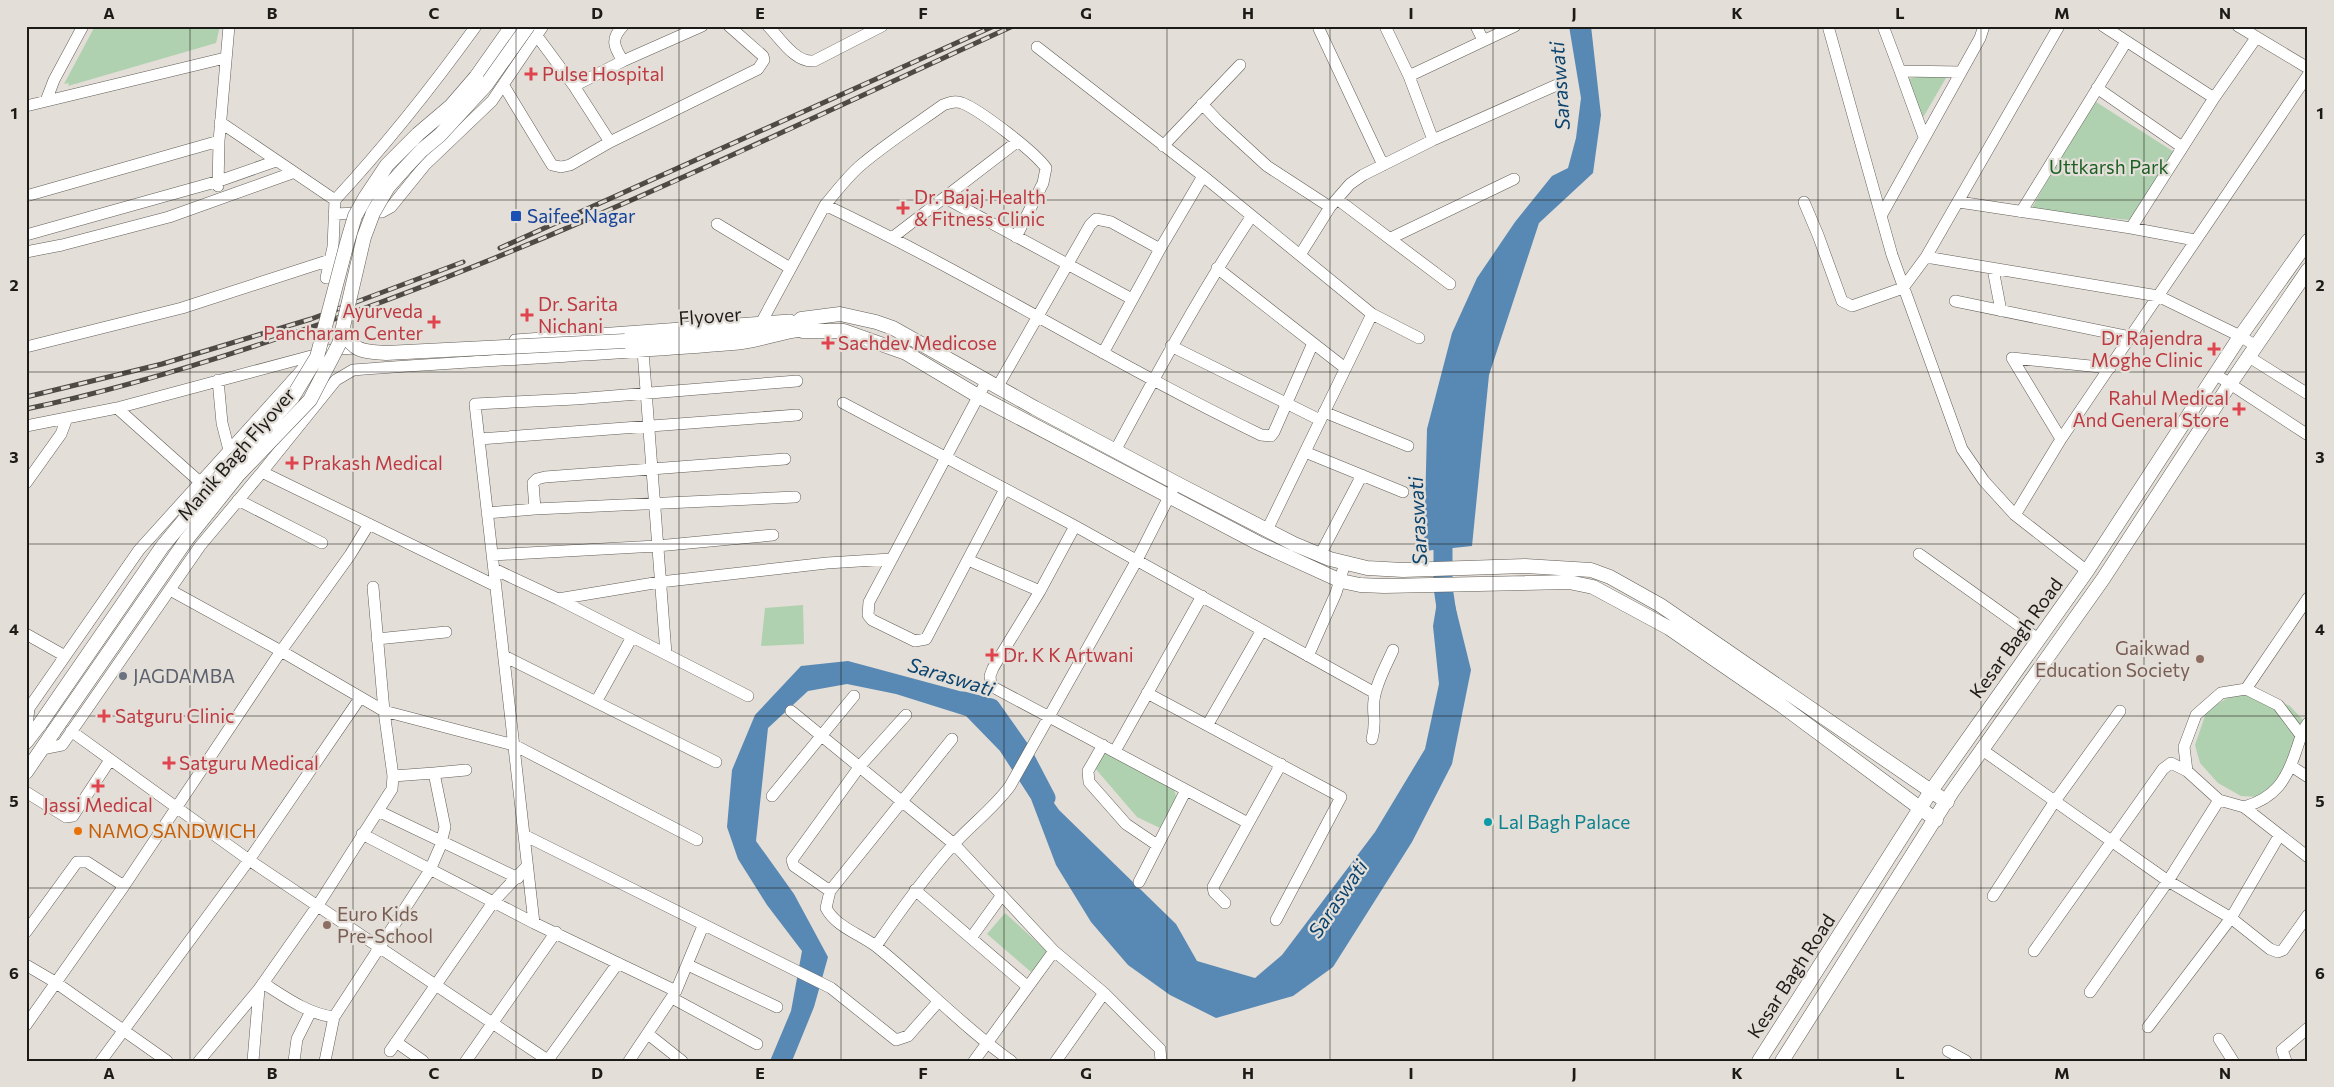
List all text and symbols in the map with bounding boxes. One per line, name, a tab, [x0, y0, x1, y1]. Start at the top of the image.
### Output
text: A	[103, 3, 115, 22]
text: B	[267, 3, 278, 22]
text: C	[429, 3, 440, 22]
text: D	[591, 3, 603, 22]
text: E	[755, 3, 765, 22]
text: F	[918, 3, 928, 22]
text: G	[1080, 3, 1092, 22]
text: H	[1242, 3, 1254, 22]
text: I	[1408, 3, 1414, 22]
text: J	[1571, 3, 1577, 22]
text: K	[1731, 3, 1743, 22]
text: L	[1895, 3, 1905, 22]
text: M	[2054, 3, 2070, 22]
text: N	[2219, 3, 2231, 22]
water label: Saraswati	[1544, 40, 1574, 131]
place label: Pulse Hospital	[542, 62, 664, 85]
marker: Pulse Hospital	[524, 67, 538, 81]
text: 1	[10, 103, 18, 122]
text: 1	[2316, 103, 2324, 122]
park label: Uttkarsh Park	[2049, 155, 2169, 178]
place label: Dr. Bajaj Health & Fitness Clinic	[914, 185, 1046, 230]
marker: Dr. Bajaj Health & Fitness Clinic	[896, 201, 910, 215]
place label: Saifee Nagar	[527, 204, 636, 227]
marker: Saifee Nagar	[509, 209, 523, 223]
text: 2	[9, 275, 19, 294]
text: 2	[2315, 275, 2325, 294]
place label: Dr. Sarita Nichani	[538, 292, 618, 337]
place label: Ayurveda Pancharam Center	[263, 299, 423, 344]
street label: Flyover	[678, 302, 743, 329]
marker: Dr. Sarita Nichani	[520, 308, 534, 322]
marker: Ayurveda Pancharam Center	[427, 315, 441, 329]
place label: Dr Rajendra Moghe Clinic	[2091, 326, 2203, 371]
place label: Sachdev Medicose	[838, 331, 997, 354]
marker: Sachdev Medicose	[822, 337, 834, 349]
marker: Dr Rajendra Moghe Clinic	[2207, 342, 2221, 356]
street label: Manik Bagh Flyover	[172, 382, 300, 525]
place label: Rahul Medical And General Store	[2072, 386, 2229, 431]
marker: Rahul Medical And General Store	[2233, 403, 2245, 415]
text: 3	[9, 447, 19, 466]
text: 3	[2315, 447, 2325, 466]
place label: Prakash Medical	[302, 451, 443, 474]
marker: Prakash Medical	[286, 457, 298, 469]
water label: Saraswati	[1403, 475, 1431, 566]
street label: Kesar Bagh Road	[1964, 573, 2067, 702]
text: 4	[9, 619, 19, 638]
text: 4	[2315, 619, 2325, 638]
place label: Gaikwad Education Society	[2035, 636, 2190, 681]
place label: Dr. K K Artwani	[1003, 643, 1134, 666]
marker: Dr. K K Artwani	[985, 648, 999, 662]
water label: Saraswati	[905, 652, 998, 701]
marker: Gaikwad Education Society	[2194, 653, 2206, 665]
place label: JAGDAMBA	[133, 664, 235, 687]
marker: JAGDAMBA	[117, 670, 129, 682]
place label: Satguru Clinic	[115, 704, 235, 727]
marker: Satguru Clinic	[97, 709, 111, 723]
place label: Satguru Medical	[179, 751, 319, 774]
marker: Satguru Medical	[163, 757, 175, 769]
marker: Jassi Medical	[92, 780, 104, 792]
text: 5	[9, 791, 19, 810]
text: 5	[2315, 791, 2325, 810]
place label: Jassi Medical	[43, 793, 153, 816]
place label: Lal Bagh Palace	[1498, 810, 1630, 833]
marker: Lal Bagh Palace	[1482, 816, 1494, 828]
place label: NAMO SANDWICH	[88, 819, 257, 842]
marker: NAMO SANDWICH	[72, 825, 84, 837]
water label: Saraswati	[1302, 854, 1372, 942]
place label: Euro Kids Pre-School	[337, 902, 433, 947]
street label: Kesar Bagh Road	[1742, 909, 1839, 1042]
marker: Euro Kids Pre-School	[321, 919, 333, 931]
text: 6	[9, 963, 19, 982]
text: 6	[2315, 963, 2325, 982]
text: A	[103, 1063, 115, 1082]
text: B	[267, 1063, 278, 1082]
text: C	[429, 1063, 440, 1082]
text: D	[591, 1063, 603, 1082]
text: E	[755, 1063, 765, 1082]
text: F	[918, 1063, 928, 1082]
text: G	[1080, 1063, 1092, 1082]
text: H	[1242, 1063, 1254, 1082]
text: I	[1408, 1063, 1414, 1082]
text: J	[1571, 1063, 1577, 1082]
text: K	[1731, 1063, 1743, 1082]
text: L	[1895, 1063, 1905, 1082]
text: M	[2054, 1063, 2070, 1082]
text: N	[2219, 1063, 2231, 1082]

